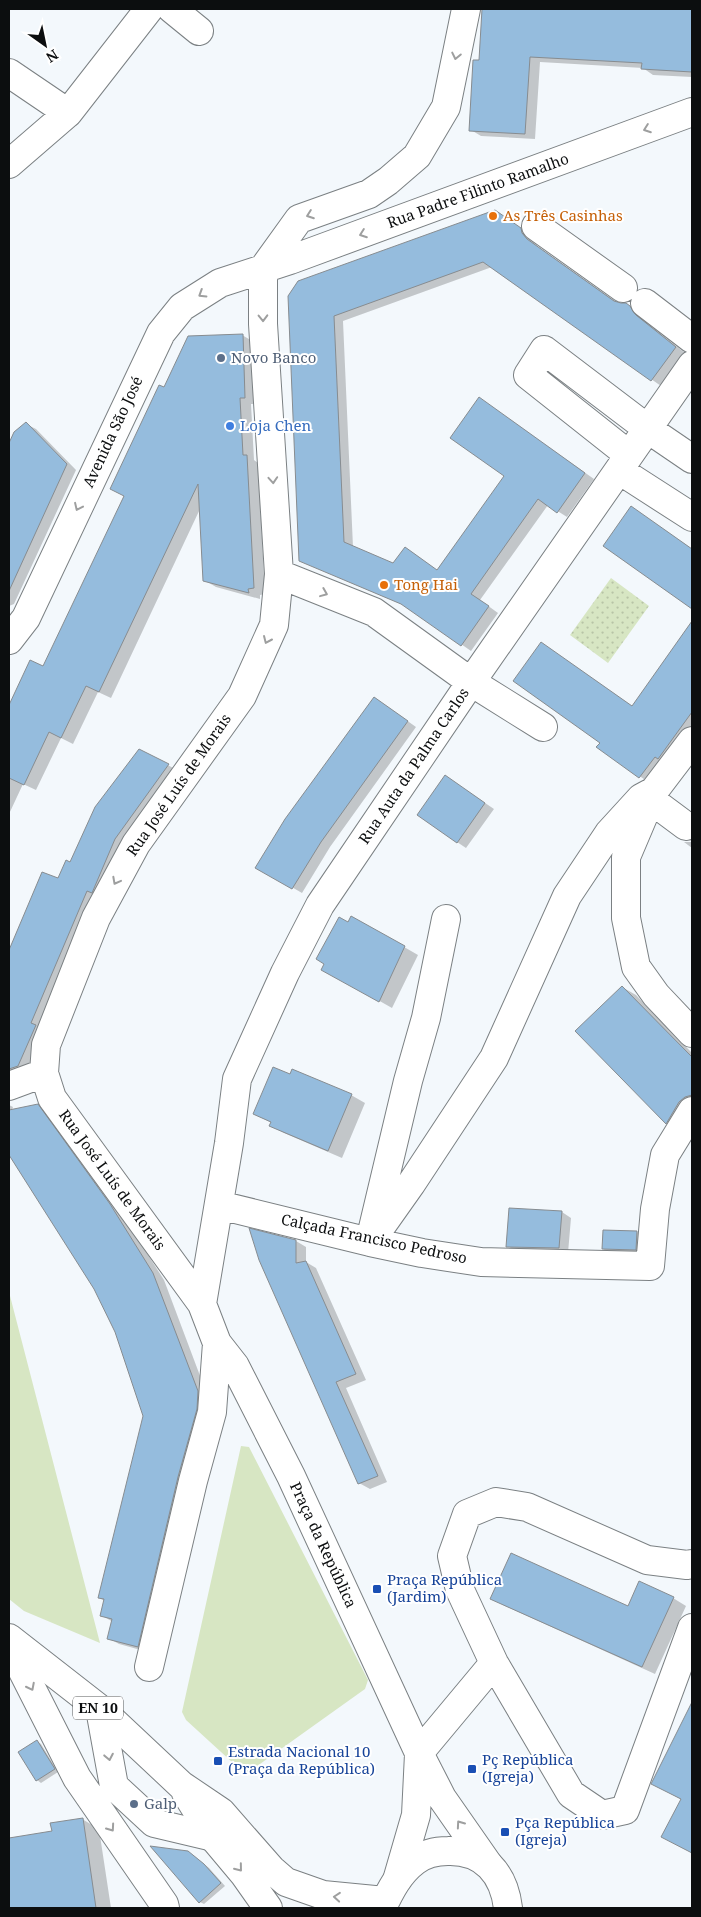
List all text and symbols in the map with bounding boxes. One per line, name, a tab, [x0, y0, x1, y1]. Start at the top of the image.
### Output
north arrow	[20, 20, 70, 70]
text: N	[43, 45, 62, 67]
one-way arrow	[452, 52, 462, 61]
one-way arrow	[643, 123, 651, 133]
street label: Rua Padre Filinto Ramalho	[384, 148, 571, 232]
place label: As Três Casinhas	[503, 205, 623, 225]
one-way arrow	[306, 209, 314, 219]
marker: As Três Casinhas	[487, 210, 499, 222]
one-way arrow	[359, 228, 367, 238]
one-way arrow	[199, 288, 208, 298]
one-way arrow	[258, 314, 268, 322]
place label: Novo Banco	[231, 347, 316, 367]
marker: Novo Banco	[215, 352, 227, 364]
street label: Avenida São José	[78, 373, 147, 490]
place label: Loja Chen	[240, 415, 312, 435]
marker: Loja Chen	[224, 420, 236, 432]
one-way arrow	[268, 476, 279, 484]
one-way arrow	[74, 502, 84, 511]
place label: Tong Hai	[394, 574, 458, 594]
marker: Tong Hai	[378, 579, 390, 591]
one-way arrow	[319, 586, 328, 597]
one-way arrow	[263, 635, 273, 644]
street label: Rua Auta da Palma Carlos	[353, 683, 473, 847]
street label: Rua José Luís de Morais	[121, 709, 235, 860]
one-way arrow	[112, 876, 122, 885]
street label: Rua José Luís de Morais	[55, 1105, 171, 1254]
street label: Calçada Francisco Pedroso	[279, 1209, 469, 1268]
street label: Praça da República	[286, 1478, 362, 1611]
place label: Praça República (Jardim)	[387, 1569, 502, 1606]
marker: Praça República (Jardim)	[371, 1583, 383, 1595]
one-way arrow	[25, 1682, 35, 1691]
road number: EN 10	[73, 1696, 123, 1720]
place label: Estrada Nacional 10 (Praça da República)	[228, 1741, 375, 1778]
place label: Pç República (Igreja)	[482, 1749, 573, 1786]
one-way arrow	[103, 1753, 113, 1762]
marker: Estrada Nacional 10 (Praça da República)	[212, 1755, 224, 1767]
marker: Pç República (Igreja)	[466, 1763, 478, 1775]
place label: Galp	[144, 1793, 177, 1813]
marker: Galp	[128, 1798, 140, 1810]
place label: Pça República (Igreja)	[515, 1812, 615, 1849]
one-way arrow	[457, 1820, 466, 1830]
one-way arrow	[105, 1823, 115, 1832]
marker: Pça República (Igreja)	[499, 1826, 511, 1838]
one-way arrow	[233, 1862, 242, 1871]
one-way arrow	[332, 1891, 340, 1902]

